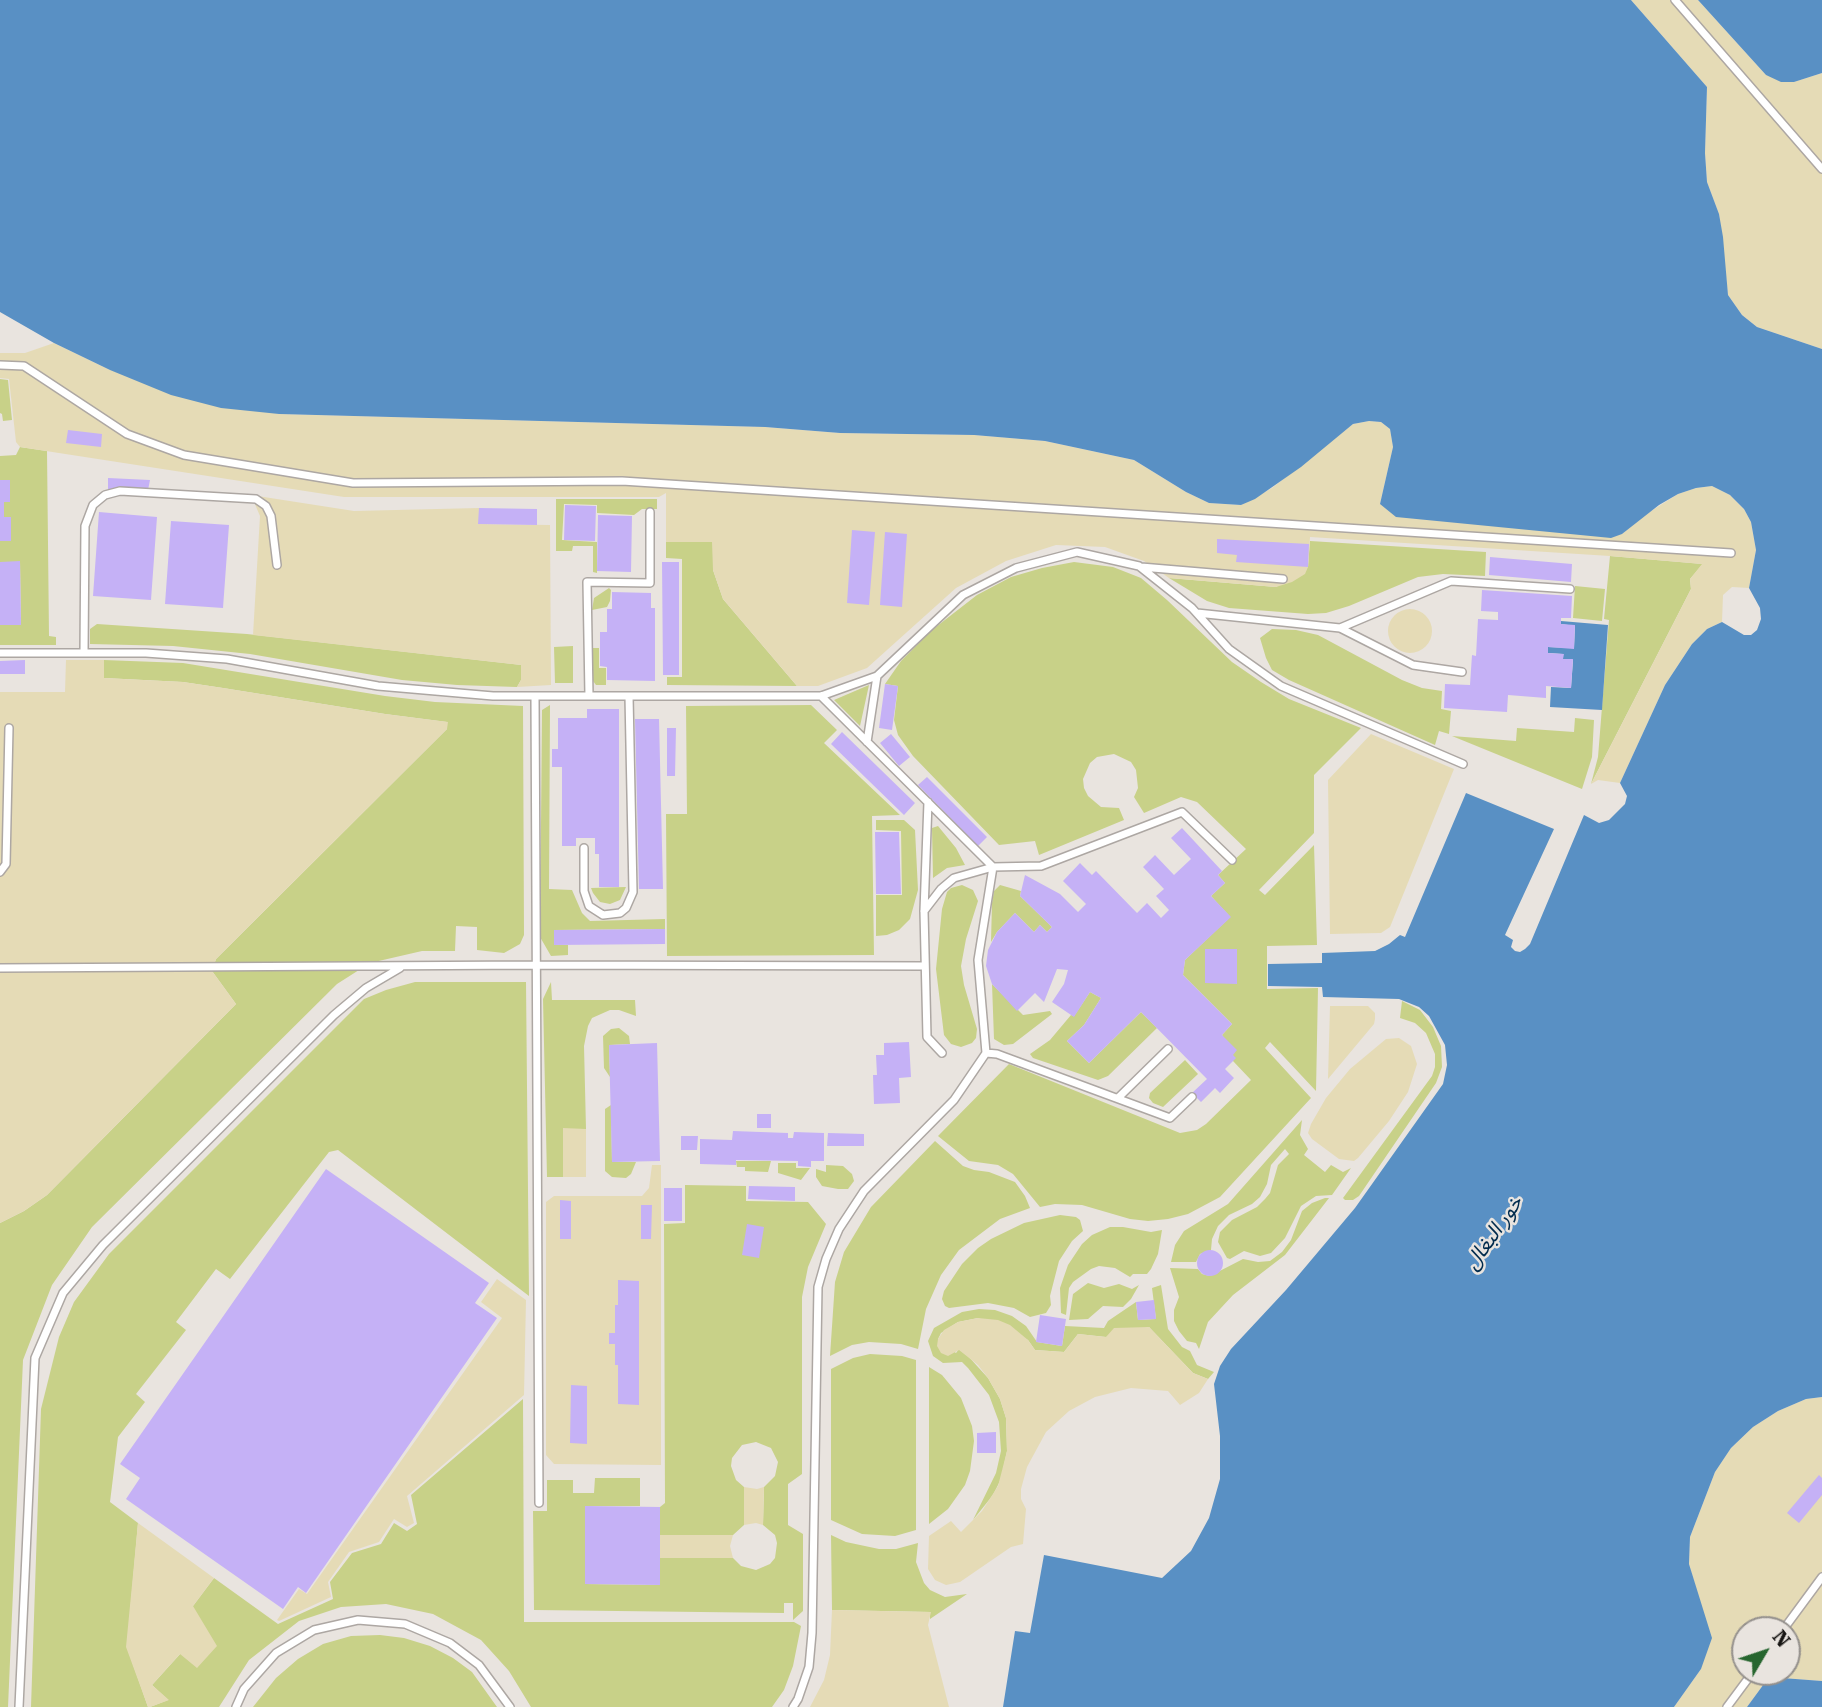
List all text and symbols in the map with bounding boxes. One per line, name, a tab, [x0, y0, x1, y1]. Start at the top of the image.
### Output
water label: خور البغال	[1459, 1191, 1529, 1275]
north arrow	[1731, 1616, 1801, 1686]
text: N	[1768, 1626, 1795, 1652]

